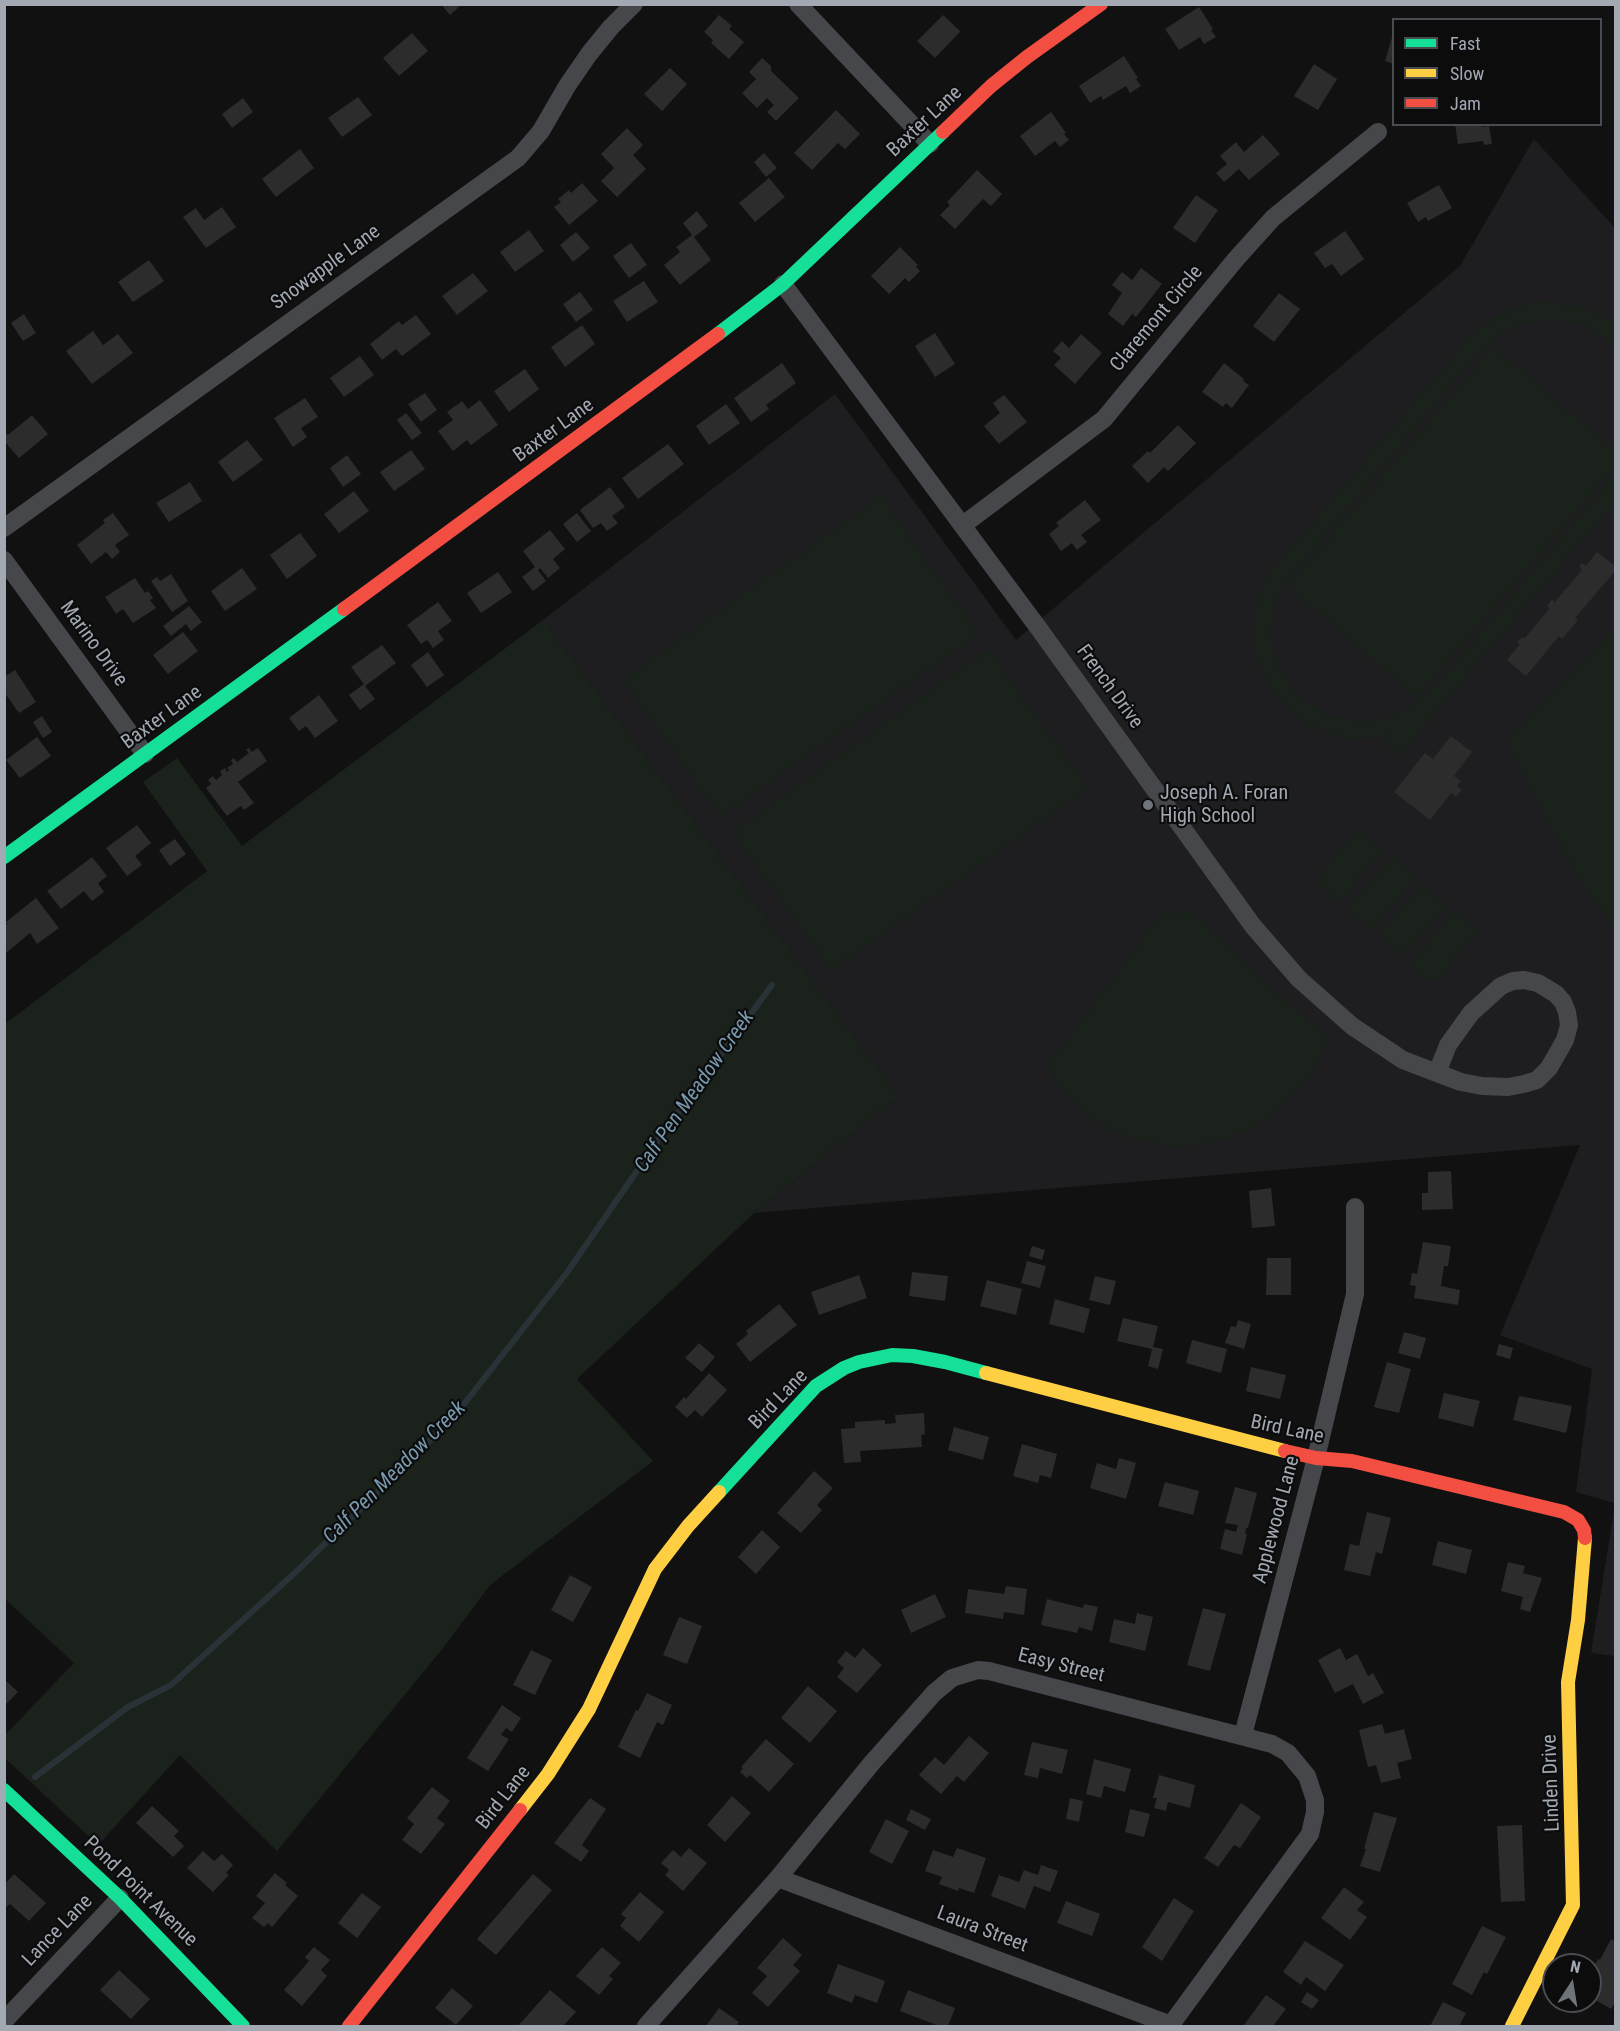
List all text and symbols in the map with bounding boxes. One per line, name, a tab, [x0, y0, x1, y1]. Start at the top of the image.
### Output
legend	[1392, 18, 1602, 126]
text: Fast	[1450, 33, 1481, 54]
text: Slow	[1450, 63, 1484, 84]
street label: Baxter Lane	[883, 81, 967, 163]
text: Jam	[1450, 93, 1481, 114]
street label: Snowapple Lane	[267, 220, 385, 316]
street label: Claremont Circle	[1106, 261, 1208, 377]
street label: Baxter Lane	[509, 394, 599, 468]
street label: Marino Drive	[54, 597, 132, 691]
street label: French Drive	[1071, 640, 1147, 734]
street label: Baxter Lane	[117, 681, 207, 755]
place label: Joseph A. Foran High School	[1160, 782, 1288, 829]
marker: Joseph A. Foran High School	[1141, 798, 1155, 812]
water label: Calf Pen Meadow Creek	[630, 1006, 760, 1178]
street label: Bird Lane	[745, 1365, 813, 1435]
water label: Calf Pen Meadow Creek	[318, 1396, 472, 1550]
street label: Bird Lane	[1248, 1411, 1326, 1449]
street label: Applewood Lane	[1248, 1454, 1306, 1586]
street label: Easy Street	[1015, 1644, 1107, 1688]
street label: Linden Drive	[1538, 1734, 1566, 1832]
street label: Bird Lane	[472, 1761, 536, 1835]
street label: Pond Point Avenue	[78, 1832, 202, 1952]
street label: Lance Lane	[18, 1890, 98, 1972]
street label: Laura Street	[933, 1902, 1031, 1958]
north arrow	[1542, 1953, 1602, 2013]
text: N	[1569, 1957, 1582, 1977]

